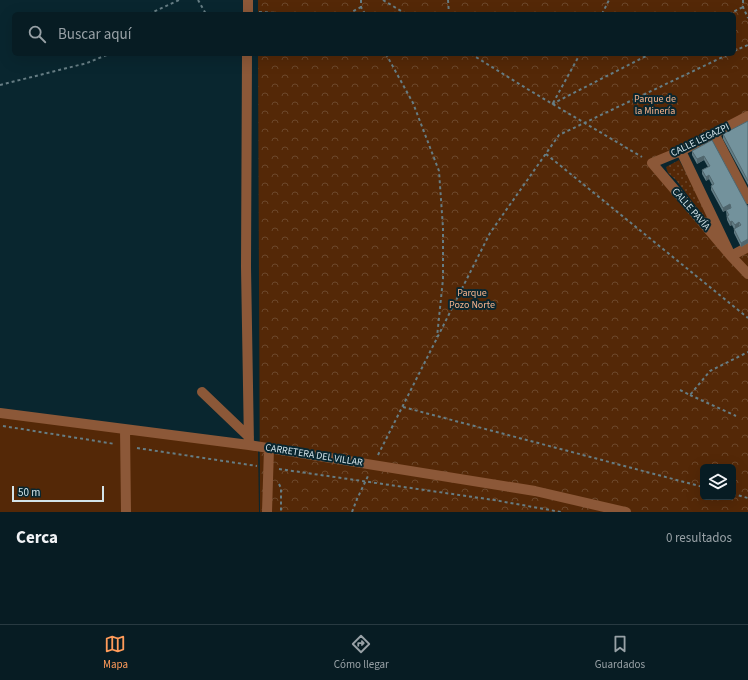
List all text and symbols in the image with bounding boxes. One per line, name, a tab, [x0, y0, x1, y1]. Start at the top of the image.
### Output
search box	[12, 12, 736, 56]
icon: search	[26, 23, 48, 45]
text: Buscar aquí	[58, 24, 131, 45]
park label: Parque de la Minería	[634, 92, 676, 118]
street label: CALLE LEGAZPI	[668, 120, 732, 160]
street label: CALLE PAVÍA	[669, 185, 714, 234]
park label: Parque Pozo Norte	[449, 286, 495, 312]
street label: CARRETERA DEL VILLAR	[264, 440, 364, 470]
map controls	[700, 464, 736, 500]
button: layers	[700, 464, 736, 500]
scale bar	[12, 484, 104, 503]
text: 50 m	[18, 485, 40, 500]
text: Cerca	[16, 526, 58, 550]
text: 0 resultados	[666, 529, 732, 547]
tab: Mapa	[103, 633, 128, 672]
tab: Cómo llegar	[334, 633, 389, 672]
tab: Guardados	[595, 633, 645, 672]

